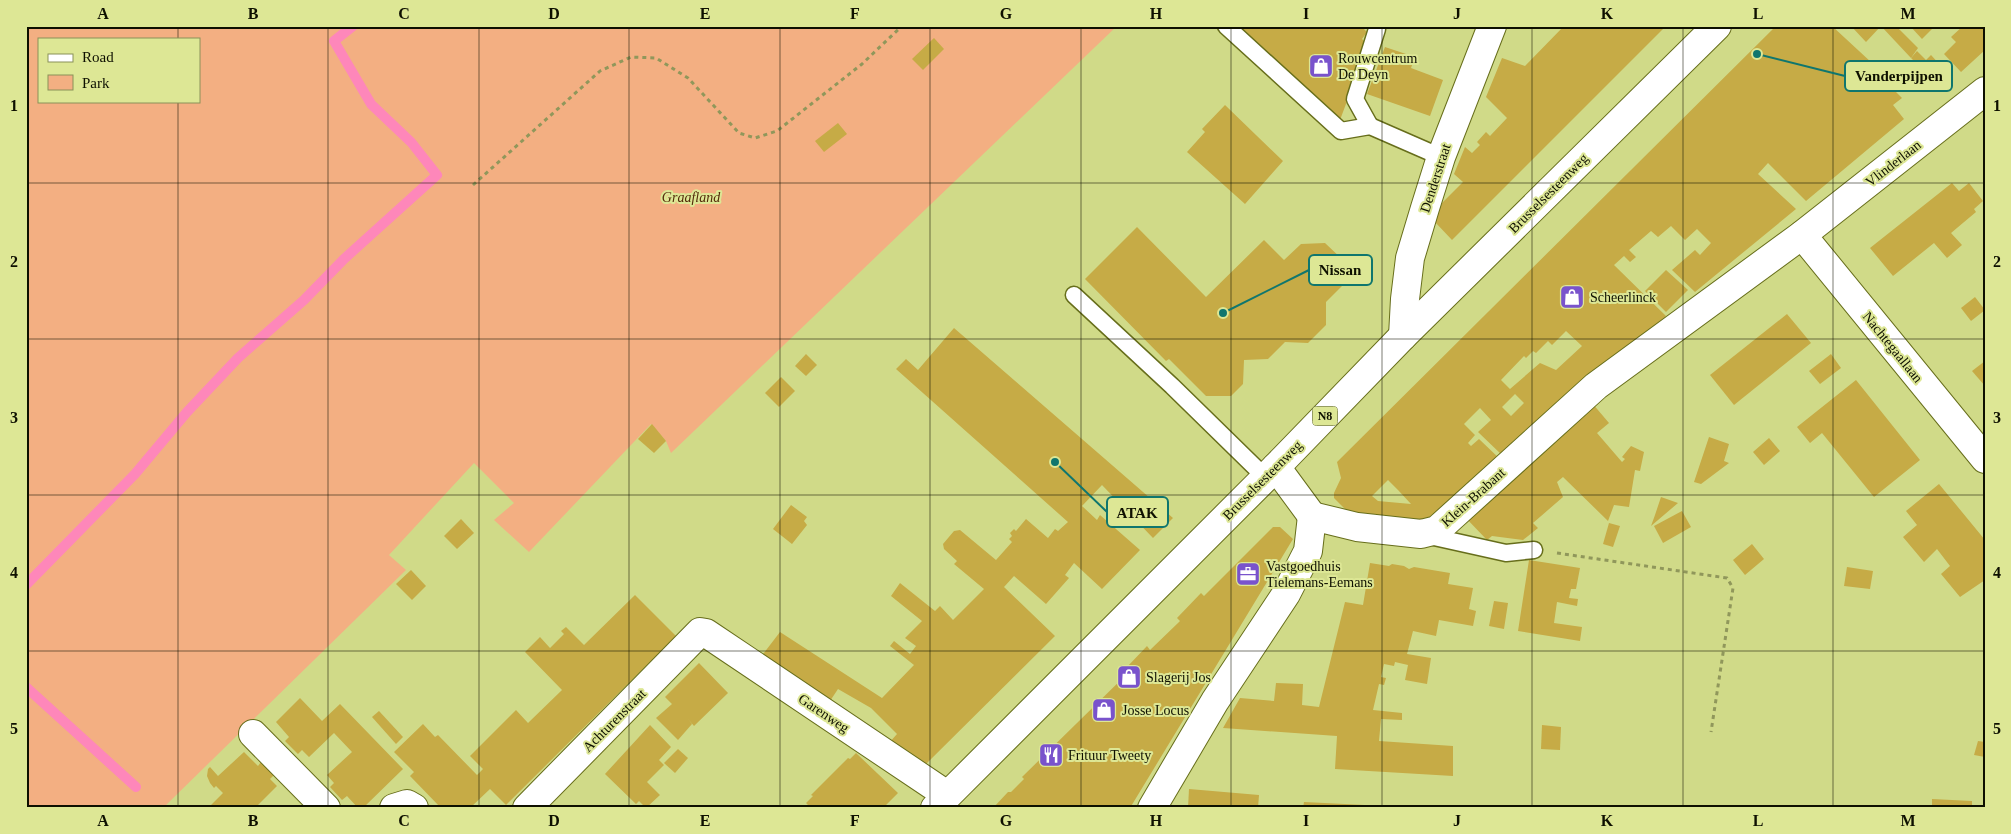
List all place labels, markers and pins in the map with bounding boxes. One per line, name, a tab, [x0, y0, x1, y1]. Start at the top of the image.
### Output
place label: Rouwcentrum De Deyn	[1338, 51, 1417, 82]
shop icon: Rouwcentrum De Deyn	[1308, 53, 1334, 79]
callout: Vanderpijpen	[1845, 61, 1952, 91]
callout: Nissan	[1309, 255, 1372, 285]
shop icon: Scheerlinck	[1559, 284, 1585, 310]
place label: Scheerlinck	[1590, 290, 1656, 305]
callout: ATAK	[1107, 497, 1168, 527]
place label: Vastgoedhuis Tielemans-Eemans	[1266, 559, 1373, 590]
office icon: Vastgoedhuis Tielemans-Eemans	[1235, 561, 1261, 587]
shop icon: Slagerij Jos	[1116, 664, 1142, 690]
place label: Slagerij Jos	[1146, 670, 1211, 685]
shop icon: Josse Locus	[1091, 697, 1117, 723]
place label: Josse Locus	[1122, 703, 1189, 718]
restaurant icon: Frituur Tweety	[1038, 742, 1064, 768]
place label: Frituur Tweety	[1068, 748, 1151, 763]

